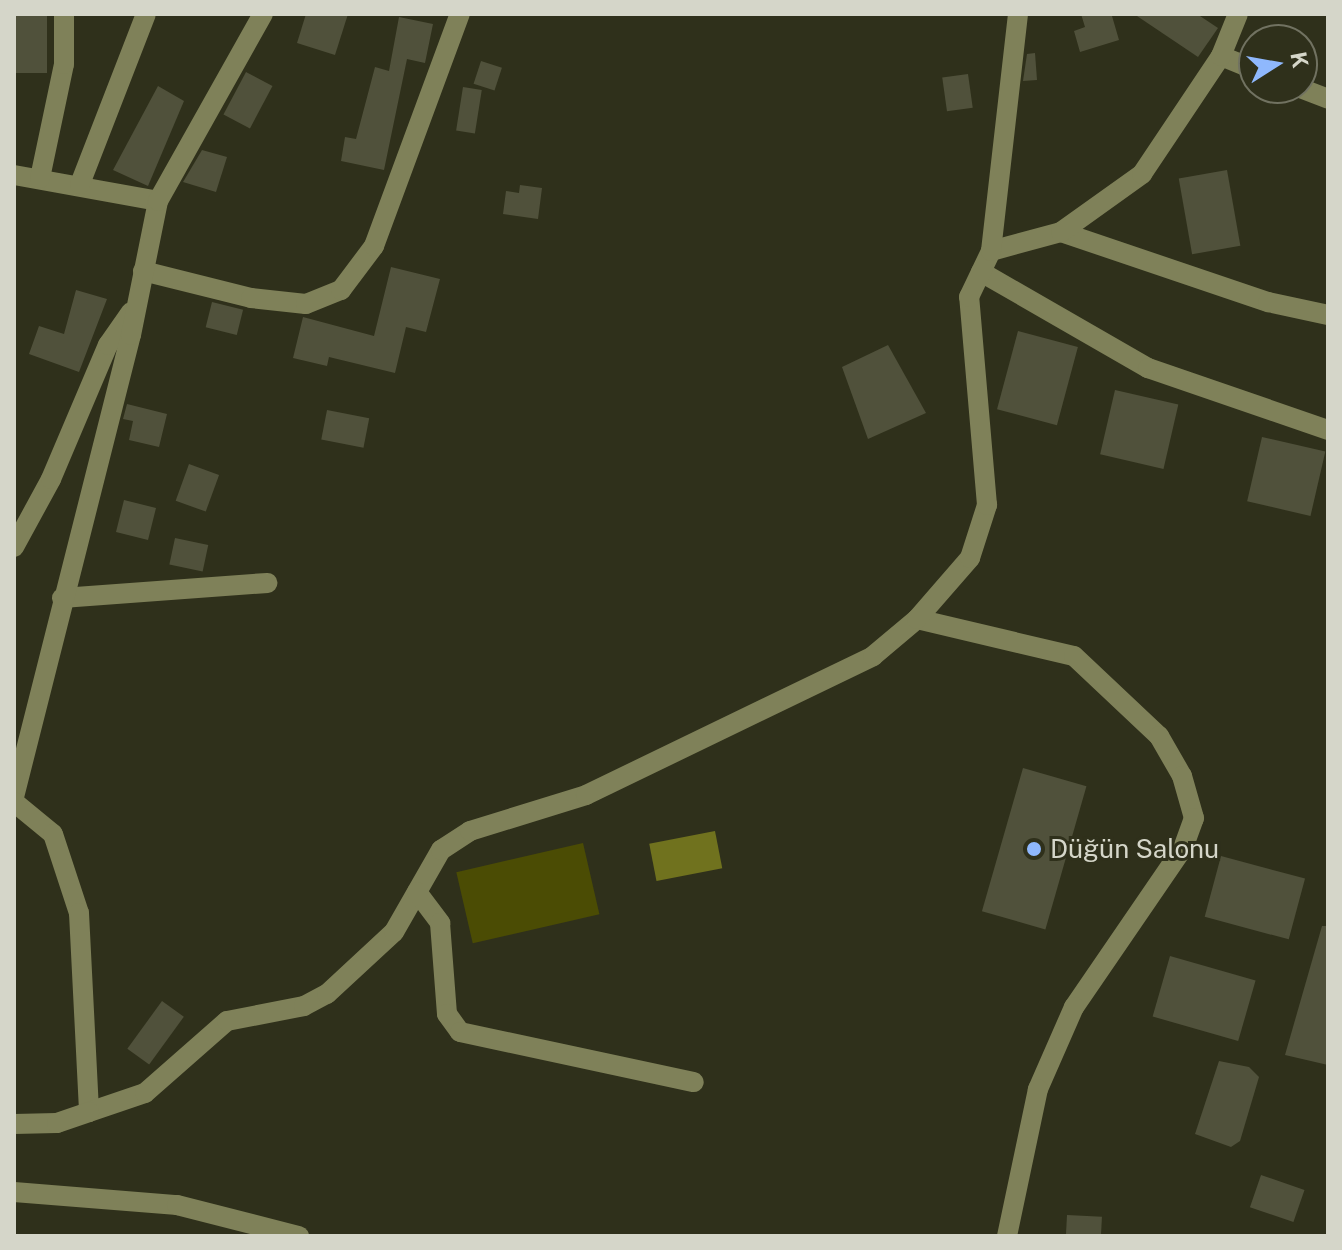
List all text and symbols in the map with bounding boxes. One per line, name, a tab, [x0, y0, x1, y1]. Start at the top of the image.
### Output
north arrow	[1238, 24, 1318, 104]
text: K	[1285, 50, 1314, 70]
place label: Düğün Salonu	[1050, 833, 1219, 865]
marker: Düğün Salonu	[1025, 840, 1043, 858]

